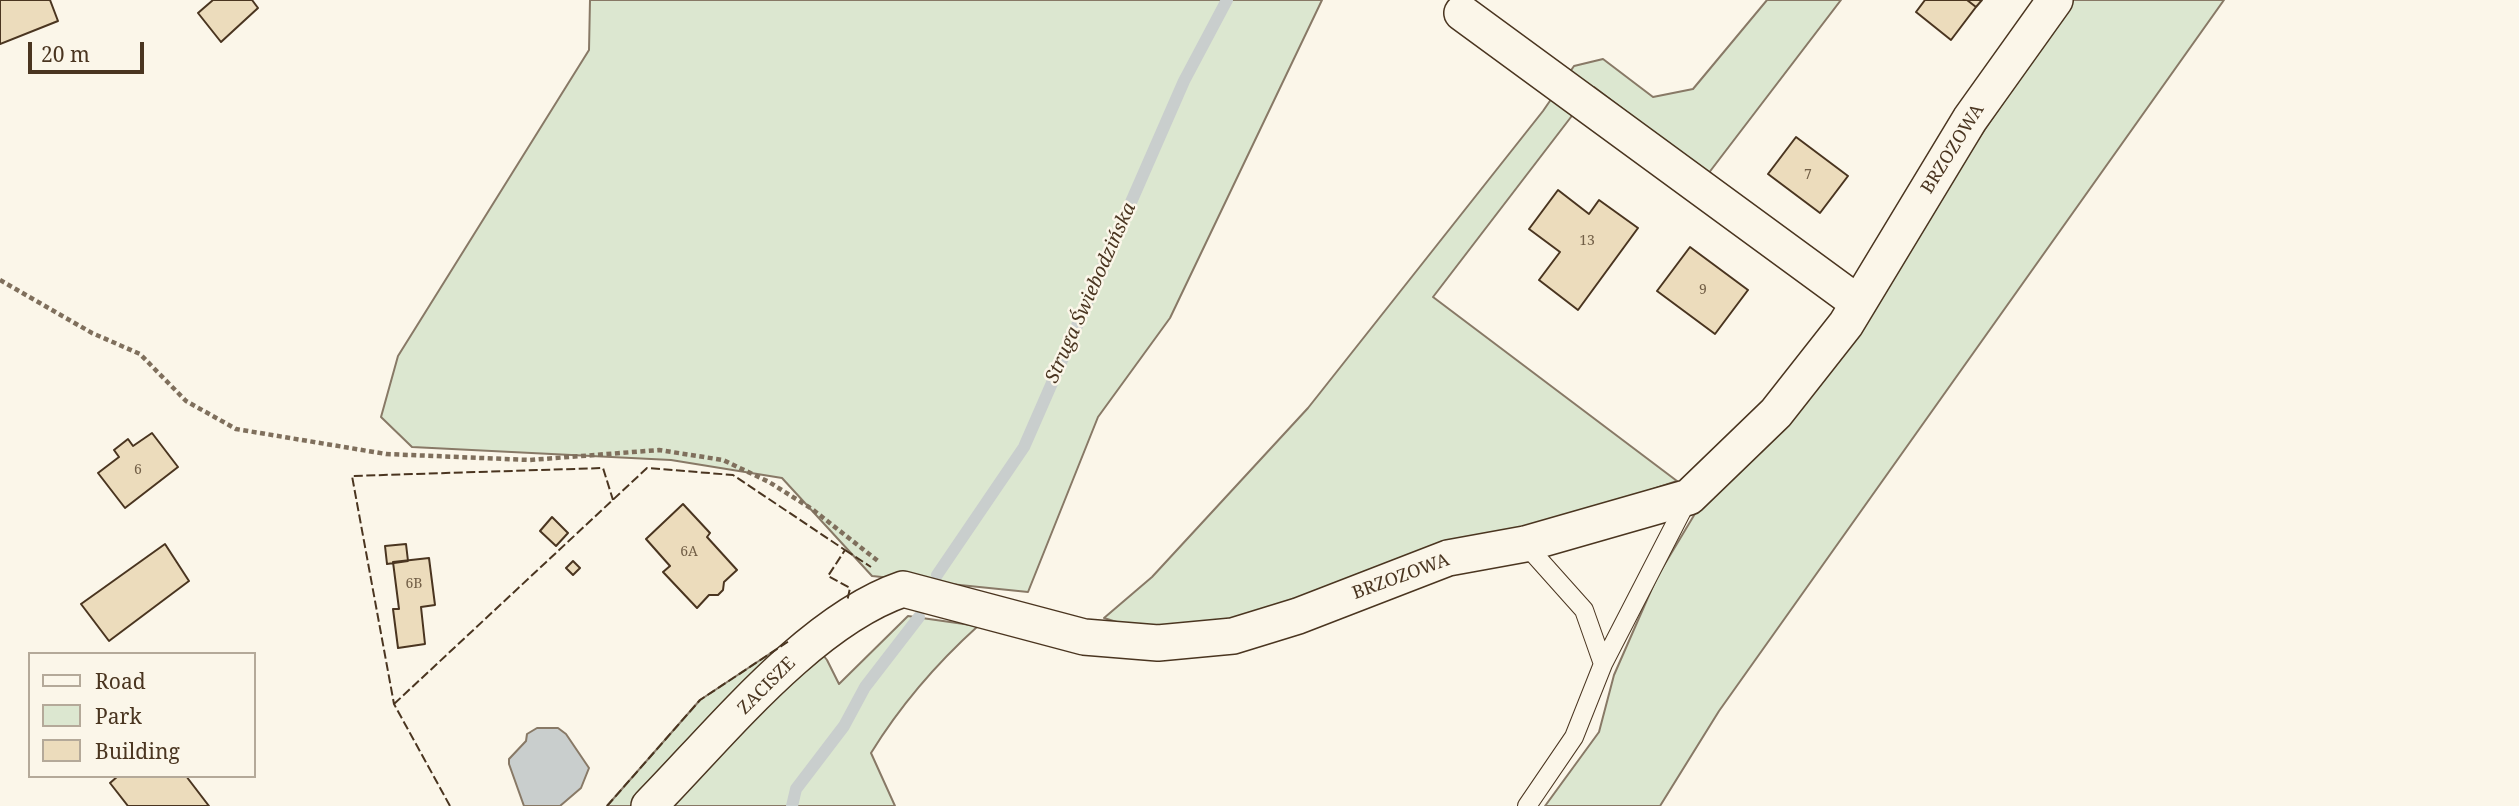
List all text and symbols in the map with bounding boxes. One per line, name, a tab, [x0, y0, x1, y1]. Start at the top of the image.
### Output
scale bar	[32, 28, 147, 72]
text: 20 m	[41, 40, 90, 68]
street label: BRZOZOWA	[1917, 100, 1989, 198]
house number: 7	[1804, 167, 1812, 183]
water label: Struga Świebodzińska	[1041, 199, 1141, 387]
house number: 13	[1579, 233, 1595, 249]
house number: 9	[1699, 282, 1707, 298]
house number: 6	[134, 462, 142, 478]
house number: 6A	[680, 544, 698, 560]
street label: BRZOZOWA	[1350, 549, 1452, 605]
house number: 6B	[406, 576, 422, 592]
legend	[28, 652, 256, 778]
street label: ZACISZE	[734, 653, 800, 719]
text: Road	[95, 667, 146, 695]
text: Park	[95, 702, 142, 730]
text: Building	[95, 737, 180, 765]

